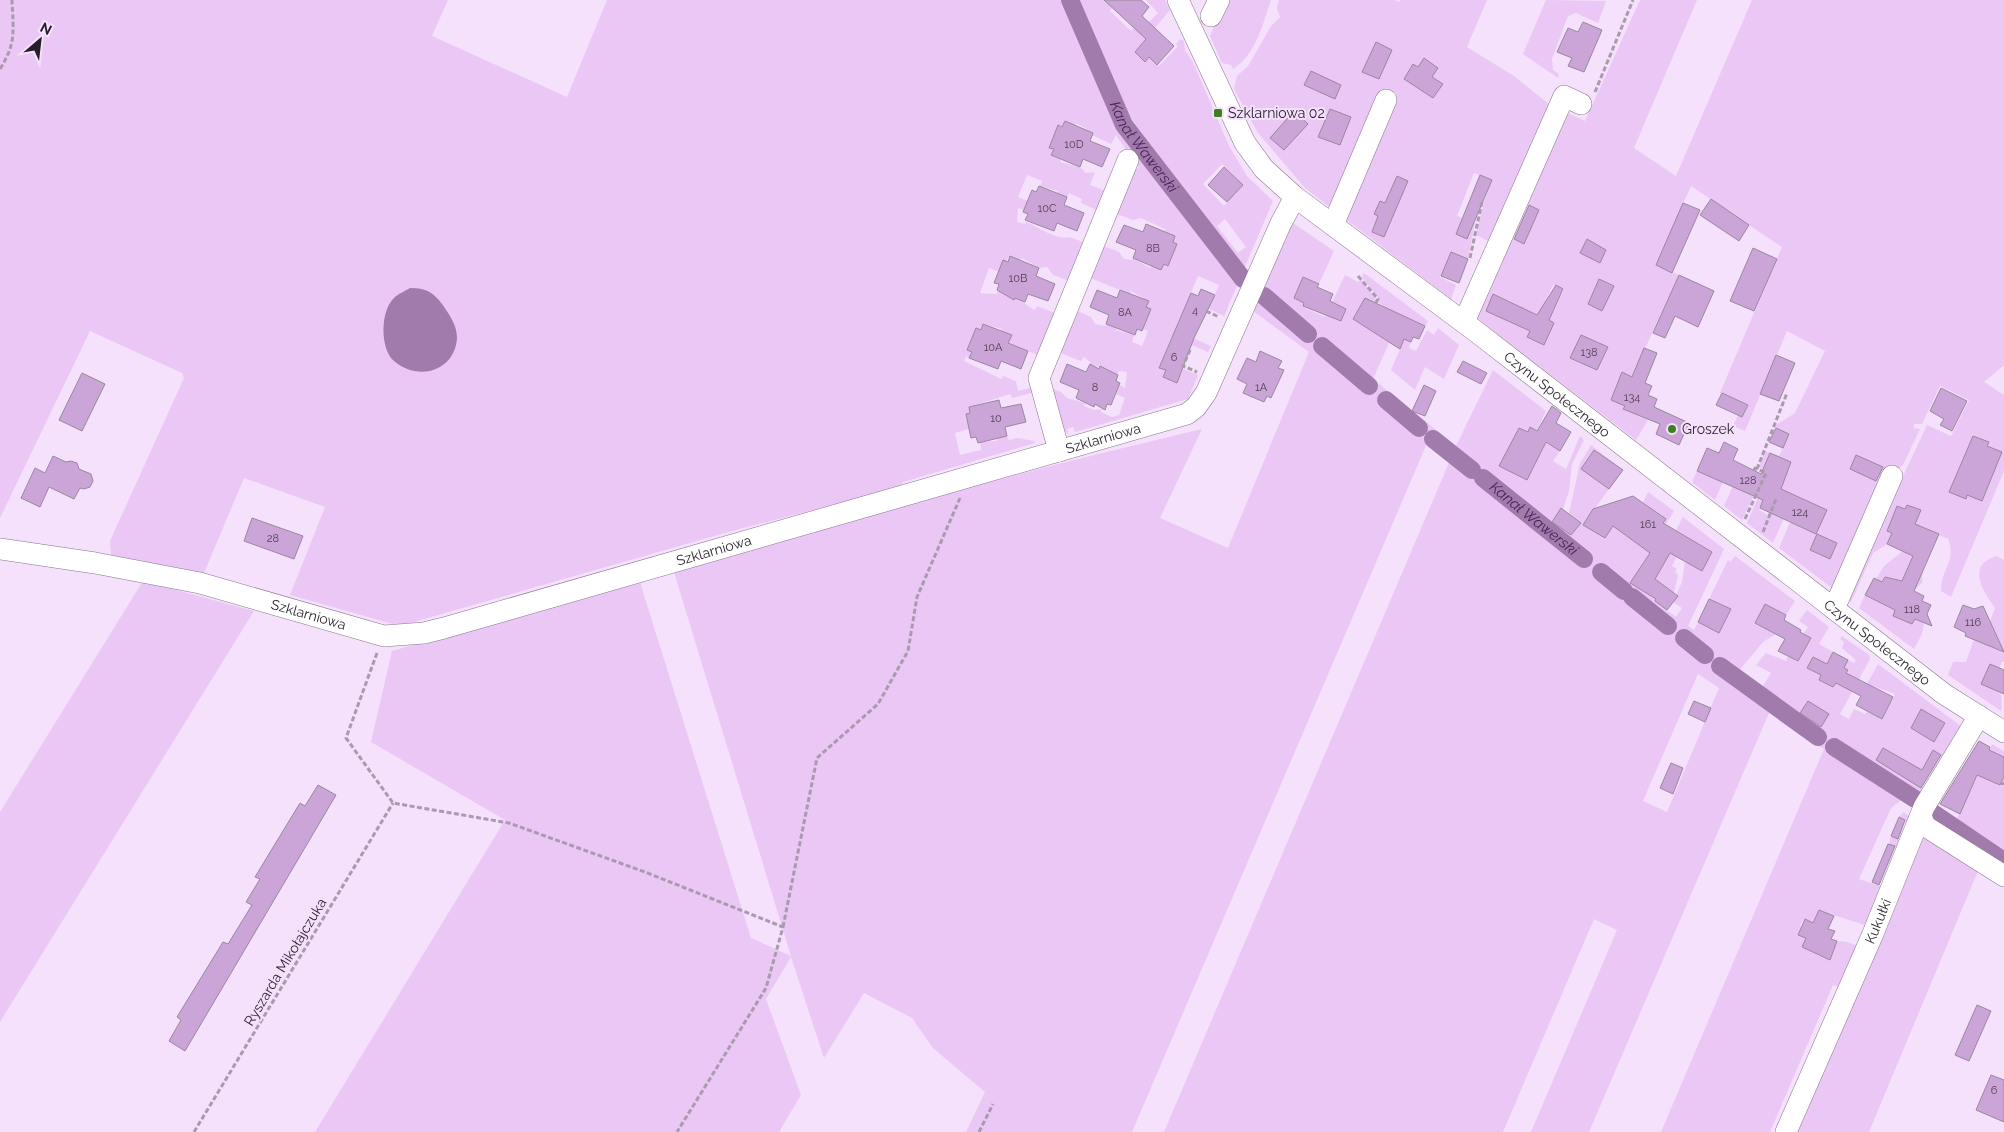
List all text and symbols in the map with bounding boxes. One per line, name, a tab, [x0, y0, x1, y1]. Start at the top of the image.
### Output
north arrow	[15, 15, 65, 65]
text: N	[38, 19, 55, 38]
water label: Kanał Wawerski	[1106, 98, 1182, 197]
place label: Szklarniowa 02	[1228, 105, 1325, 121]
marker: Szklarniowa 02	[1212, 107, 1224, 119]
house number: 10D	[1064, 138, 1084, 151]
house number: 10C	[1038, 202, 1057, 215]
house number: 8B	[1146, 242, 1160, 255]
house number: 10B	[1009, 272, 1027, 285]
house number: 4	[1192, 304, 1198, 317]
house number: 8A	[1118, 306, 1132, 319]
house number: 10A	[984, 341, 1003, 354]
house number: 138	[1580, 346, 1598, 359]
street label: Czynu Społecznego	[1501, 348, 1613, 440]
house number: 6	[1171, 351, 1178, 364]
house number: 8	[1092, 381, 1098, 394]
house number: 1A	[1255, 381, 1268, 394]
house number: 134	[1624, 391, 1640, 404]
house number: 10	[990, 412, 1002, 425]
street label: Szklarniowa	[1064, 420, 1142, 457]
place label: Groszek	[1682, 421, 1735, 437]
marker: Groszek	[1666, 423, 1678, 435]
house number: 128	[1740, 474, 1756, 487]
water label: Kanał Wawerski	[1486, 478, 1582, 560]
house number: 124	[1792, 506, 1808, 519]
house number: 161	[1640, 518, 1656, 531]
house number: 28	[267, 532, 279, 545]
street label: Szklarniowa	[675, 532, 753, 569]
street label: Szklarniowa	[269, 596, 348, 633]
street label: Czynu Społecznego	[1821, 596, 1934, 688]
house number: 118	[1904, 603, 1920, 616]
house number: 116	[1965, 616, 1981, 629]
street label: Ryszarda Mikołajczuka	[241, 895, 329, 1029]
street label: Kukułki	[1862, 896, 1894, 946]
house number: 6	[1991, 1084, 1998, 1097]

